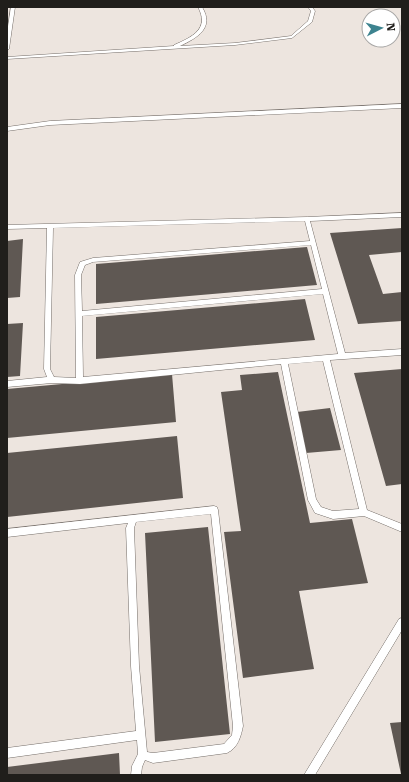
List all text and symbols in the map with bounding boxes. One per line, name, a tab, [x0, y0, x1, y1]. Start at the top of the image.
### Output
north arrow	[361, 8, 401, 48]
text: N	[384, 22, 397, 32]

